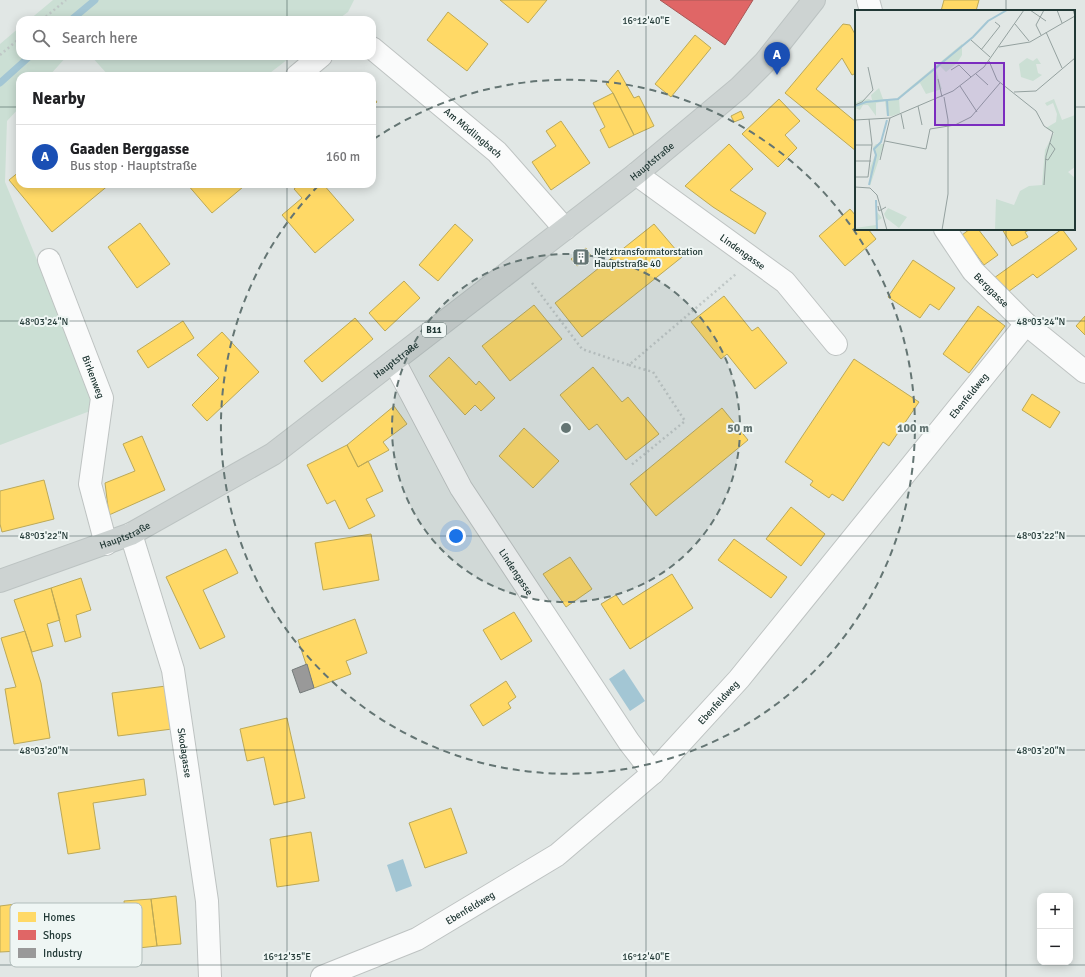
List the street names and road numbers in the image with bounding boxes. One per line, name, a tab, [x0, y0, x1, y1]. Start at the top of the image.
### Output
street label: Am Mödlingbach	[441, 106, 504, 161]
street label: Hauptstraße	[628, 140, 677, 184]
street label: Lindengasse	[717, 232, 767, 273]
street label: Berggasse	[971, 271, 1011, 310]
road number: B11	[422, 323, 446, 337]
street label: Hauptstraße	[371, 339, 421, 381]
street label: Birkenweg	[79, 354, 107, 400]
street label: Ebenfeldweg	[947, 371, 991, 421]
street label: Hauptstraße	[98, 519, 153, 552]
street label: Lindengasse	[496, 547, 535, 598]
street label: Ebenfeldweg	[696, 678, 742, 727]
street label: Skodagasse	[175, 727, 194, 779]
street label: Ebenfeldweg	[444, 889, 497, 927]

